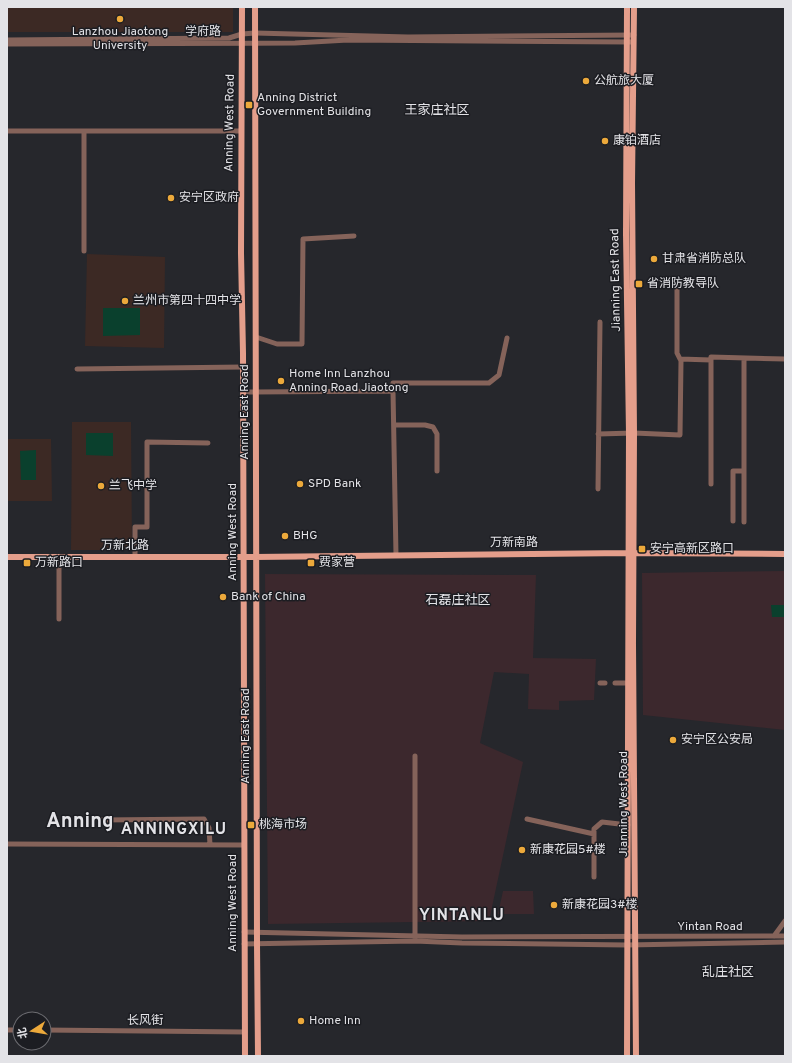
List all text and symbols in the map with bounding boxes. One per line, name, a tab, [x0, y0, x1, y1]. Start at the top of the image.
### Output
marker: Lanzhou Jiaotong University	[115, 14, 125, 24]
place label: Lanzhou Jiaotong University	[72, 24, 168, 54]
street label: 学府路	[185, 24, 221, 40]
place label: 公航旅大厦	[594, 73, 654, 89]
street label: Anning West Road	[221, 74, 239, 172]
marker: 公航旅大厦	[581, 76, 591, 86]
place label: Anning District Government Building	[257, 90, 371, 120]
marker: Anning District Government Building	[244, 100, 254, 110]
district label: 王家庄社区	[404, 102, 470, 119]
place label: 康铂酒店	[613, 133, 661, 149]
marker: 康铂酒店	[600, 136, 610, 146]
place label: 安宁区政府	[179, 190, 239, 206]
marker: 安宁区政府	[166, 193, 176, 203]
street label: Jianning East Road	[607, 228, 625, 332]
place label: 甘肃省消防总队	[662, 251, 746, 267]
marker: 甘肃省消防总队	[649, 254, 659, 264]
place label: 省消防教导队	[647, 276, 719, 292]
marker: 省消防教导队	[634, 279, 644, 289]
place label: 兰州市第四十四中学	[133, 293, 241, 309]
marker: 兰州市第四十四中学	[120, 296, 130, 306]
street label: Anning East Road	[237, 364, 253, 460]
place label: Home Inn Lanzhou Anning Road Jiaotong	[289, 366, 408, 396]
marker: Home Inn Lanzhou Anning Road Jiaotong	[276, 376, 286, 386]
place label: SPD Bank	[308, 476, 361, 492]
place label: 兰飞中学	[109, 478, 157, 494]
marker: SPD Bank	[295, 479, 305, 489]
marker: 兰飞中学	[96, 481, 106, 491]
street label: Anning West Road	[225, 483, 241, 581]
place label: BHG	[293, 528, 317, 544]
marker: BHG	[280, 531, 290, 541]
street label: 万新南路	[490, 535, 538, 551]
street label: 万新北路	[101, 538, 149, 554]
place label: 安宁高新区路口	[650, 541, 734, 557]
marker: 安宁高新区路口	[637, 544, 647, 554]
place label: 万新路口	[35, 555, 83, 571]
place label: 费家营	[319, 555, 355, 571]
marker: 万新路口	[22, 558, 32, 568]
marker: 费家营	[306, 558, 316, 568]
place label: Bank of China	[231, 589, 306, 605]
marker: Bank of China	[218, 592, 228, 602]
district label: 石磊庄社区	[425, 593, 491, 609]
street label: Anning East Road	[238, 688, 254, 784]
place label: 安宁区公安局	[681, 732, 753, 748]
marker: 安宁区公安局	[668, 735, 678, 745]
street label: Jianning West Road	[616, 751, 632, 857]
district label: Anning	[46, 809, 114, 835]
place label: 桃海市场	[259, 817, 307, 833]
district label: ANNINGXILU	[121, 820, 227, 840]
marker: 桃海市场	[246, 820, 256, 830]
place label: 新康花园5#楼	[530, 842, 606, 858]
marker: 新康花园5#楼	[517, 845, 527, 855]
street label: Anning West Road	[225, 854, 241, 952]
place label: 新康花园3#楼	[562, 897, 637, 913]
marker: 新康花园3#楼	[549, 900, 559, 910]
district label: YINTANLU	[419, 906, 505, 926]
street label: Yintan Road	[677, 919, 743, 935]
district label: 乱庄社区	[702, 965, 754, 981]
north arrow	[12, 1011, 52, 1051]
street label: 长风街	[127, 1013, 163, 1029]
place label: Home Inn	[309, 1013, 361, 1029]
marker: Home Inn	[296, 1016, 306, 1026]
text: 北	[15, 1026, 31, 1040]

